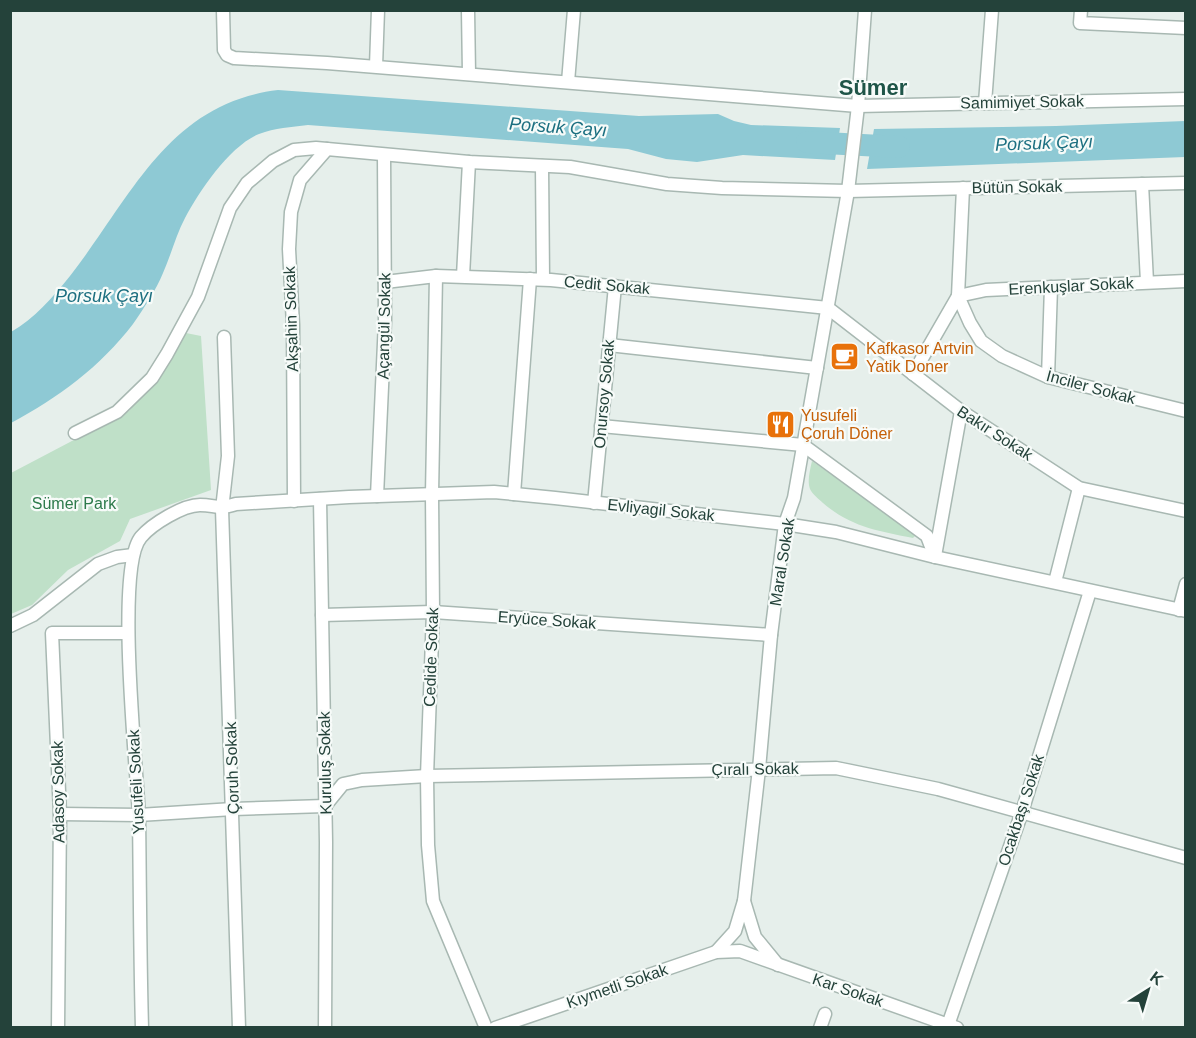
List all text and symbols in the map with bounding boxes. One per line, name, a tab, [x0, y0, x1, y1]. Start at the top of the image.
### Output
district label: Sümer	[839, 75, 908, 100]
street label: Samimiyet Sokak	[960, 92, 1085, 112]
water label: Porsuk Çayı	[508, 114, 608, 140]
water label: Porsuk Çayı	[995, 131, 1093, 155]
street label: Bütün Sokak	[971, 178, 1064, 196]
street label: Akşahin Sokak	[281, 265, 301, 372]
street label: Açangül Sokak	[375, 271, 393, 380]
street label: Cedit Sokak	[563, 273, 652, 297]
street label: Erenkuşlar Sokak	[1008, 274, 1135, 298]
water label: Porsuk Çayı	[55, 286, 153, 306]
street label: Onursoy Sokak	[591, 338, 617, 449]
place label: Kafkasor Artvin Yatik Doner	[866, 340, 974, 375]
cafe icon: Kafkasor Artvin Yatik Doner	[829, 341, 861, 373]
street label: İnciler Sokak	[1045, 366, 1139, 407]
street label: Bakır Sokak	[954, 402, 1037, 464]
place label: Yusufeli Çoruh Döner	[801, 407, 893, 442]
restaurant icon: Yusufeli Çoruh Döner	[764, 408, 796, 440]
park label: Sümer Park	[32, 495, 117, 512]
street label: Evliyagil Sokak	[607, 496, 716, 524]
street label: Maral Sokak	[767, 516, 798, 607]
street label: Cedide Sokak	[421, 606, 441, 707]
street label: Eryüce Sokak	[497, 608, 598, 632]
street label: Kuruluş Sokak	[316, 710, 334, 815]
street label: Çoruh Sokak	[222, 720, 242, 815]
street label: Yusufeli Sokak	[125, 728, 147, 835]
street label: Adasoy Sokak	[49, 740, 67, 843]
street label: Ocakbaşı Sokak	[995, 751, 1047, 868]
street label: Çıralı Sokak	[711, 760, 800, 778]
street label: Kıymetli Sokak	[564, 960, 671, 1011]
north arrow	[1118, 960, 1178, 1020]
text: K	[1147, 968, 1167, 989]
street label: Kar Sokak	[810, 970, 887, 1010]

